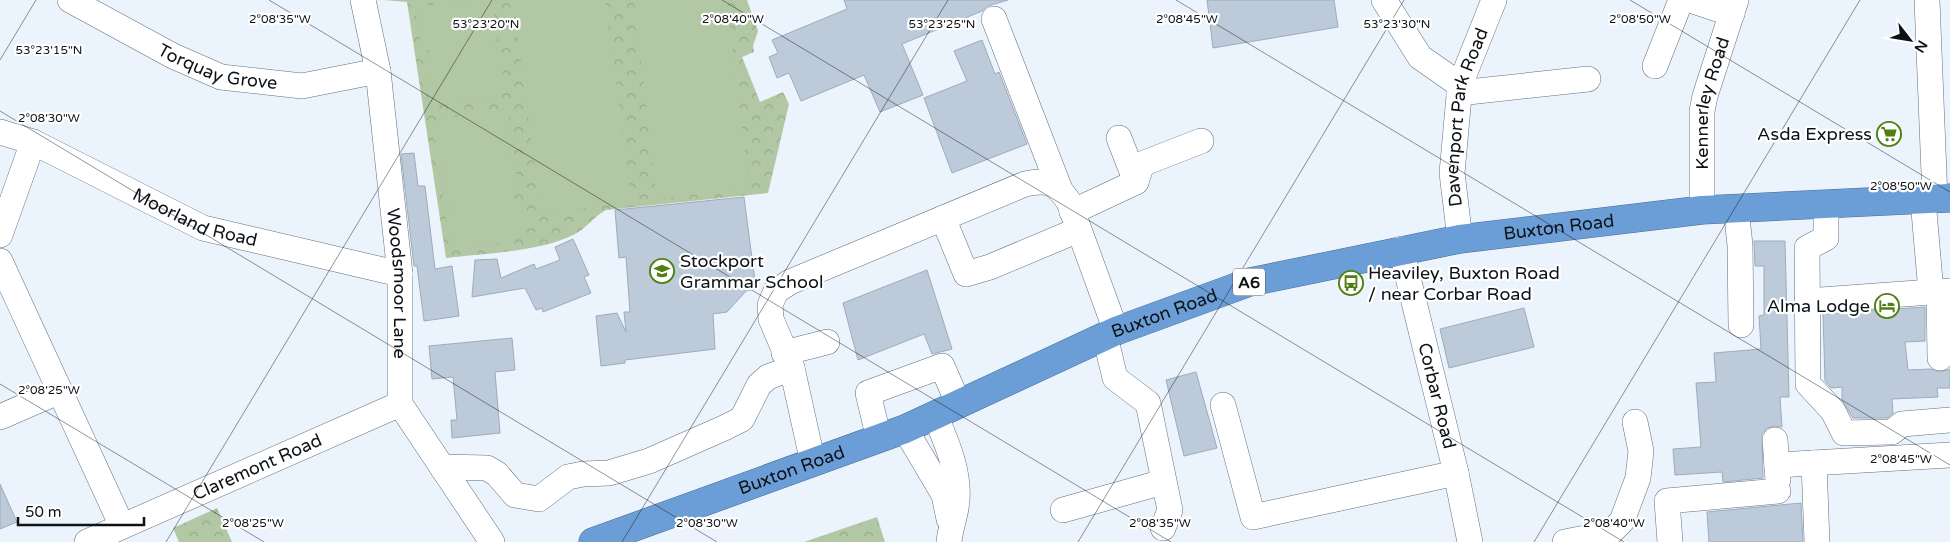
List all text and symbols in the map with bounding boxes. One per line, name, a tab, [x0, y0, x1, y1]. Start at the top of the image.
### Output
text: 2°08'35"W	[249, 12, 311, 26]
text: 2°08'40"W	[702, 12, 764, 26]
text: 2°08'45"W	[1156, 12, 1218, 26]
text: 2°08'50"W	[1609, 12, 1671, 26]
north arrow	[1885, 15, 1935, 65]
text: 53°23'20"N	[453, 17, 520, 31]
text: 53°23'25"N	[909, 17, 976, 31]
text: 53°23'30"N	[1364, 17, 1431, 31]
street label: Davenport Park Road	[1441, 25, 1493, 208]
street label: Kennerley Road	[1691, 34, 1734, 170]
text: N	[1911, 37, 1931, 56]
street label: Torquay Grove	[154, 39, 279, 94]
text: 53°23'15"N	[16, 43, 83, 57]
text: 2°08'30"W	[18, 111, 80, 125]
supermarket icon: Asda Express	[1876, 121, 1902, 147]
place label: Asda Express	[1757, 123, 1872, 145]
text: 2°08'50"W	[1870, 179, 1932, 193]
street label: Moorland Road	[129, 183, 259, 251]
street label: Woodsmoor Lane	[382, 207, 411, 359]
street label: Buxton Road	[1502, 210, 1615, 245]
place label: Stockport Grammar School	[680, 250, 823, 293]
school or university icon: Stockport Grammar School	[649, 258, 675, 284]
place label: Heaviley, Buxton Road / near Corbar Road	[1368, 262, 1560, 305]
road number: A6	[1233, 268, 1265, 296]
bus stop icon: Heaviley, Buxton Road / near Corbar Road	[1338, 270, 1364, 296]
street label: Buxton Road	[1108, 284, 1221, 343]
hotel icon: Alma Lodge	[1874, 293, 1900, 319]
place label: Alma Lodge	[1767, 295, 1870, 317]
street label: Corbar Road	[1413, 340, 1461, 451]
text: 2°08'25"W	[18, 383, 80, 397]
street label: Claremont Road	[189, 429, 325, 505]
street label: Buxton Road	[735, 441, 848, 499]
text: 2°08'45"W	[1870, 452, 1932, 466]
scale bar	[18, 494, 144, 526]
text: 50 m	[25, 503, 62, 521]
text: 2°08'25"W	[222, 516, 284, 530]
text: 2°08'30"W	[676, 516, 738, 530]
text: 2°08'35"W	[1129, 516, 1191, 530]
text: 2°08'40"W	[1583, 516, 1645, 530]

